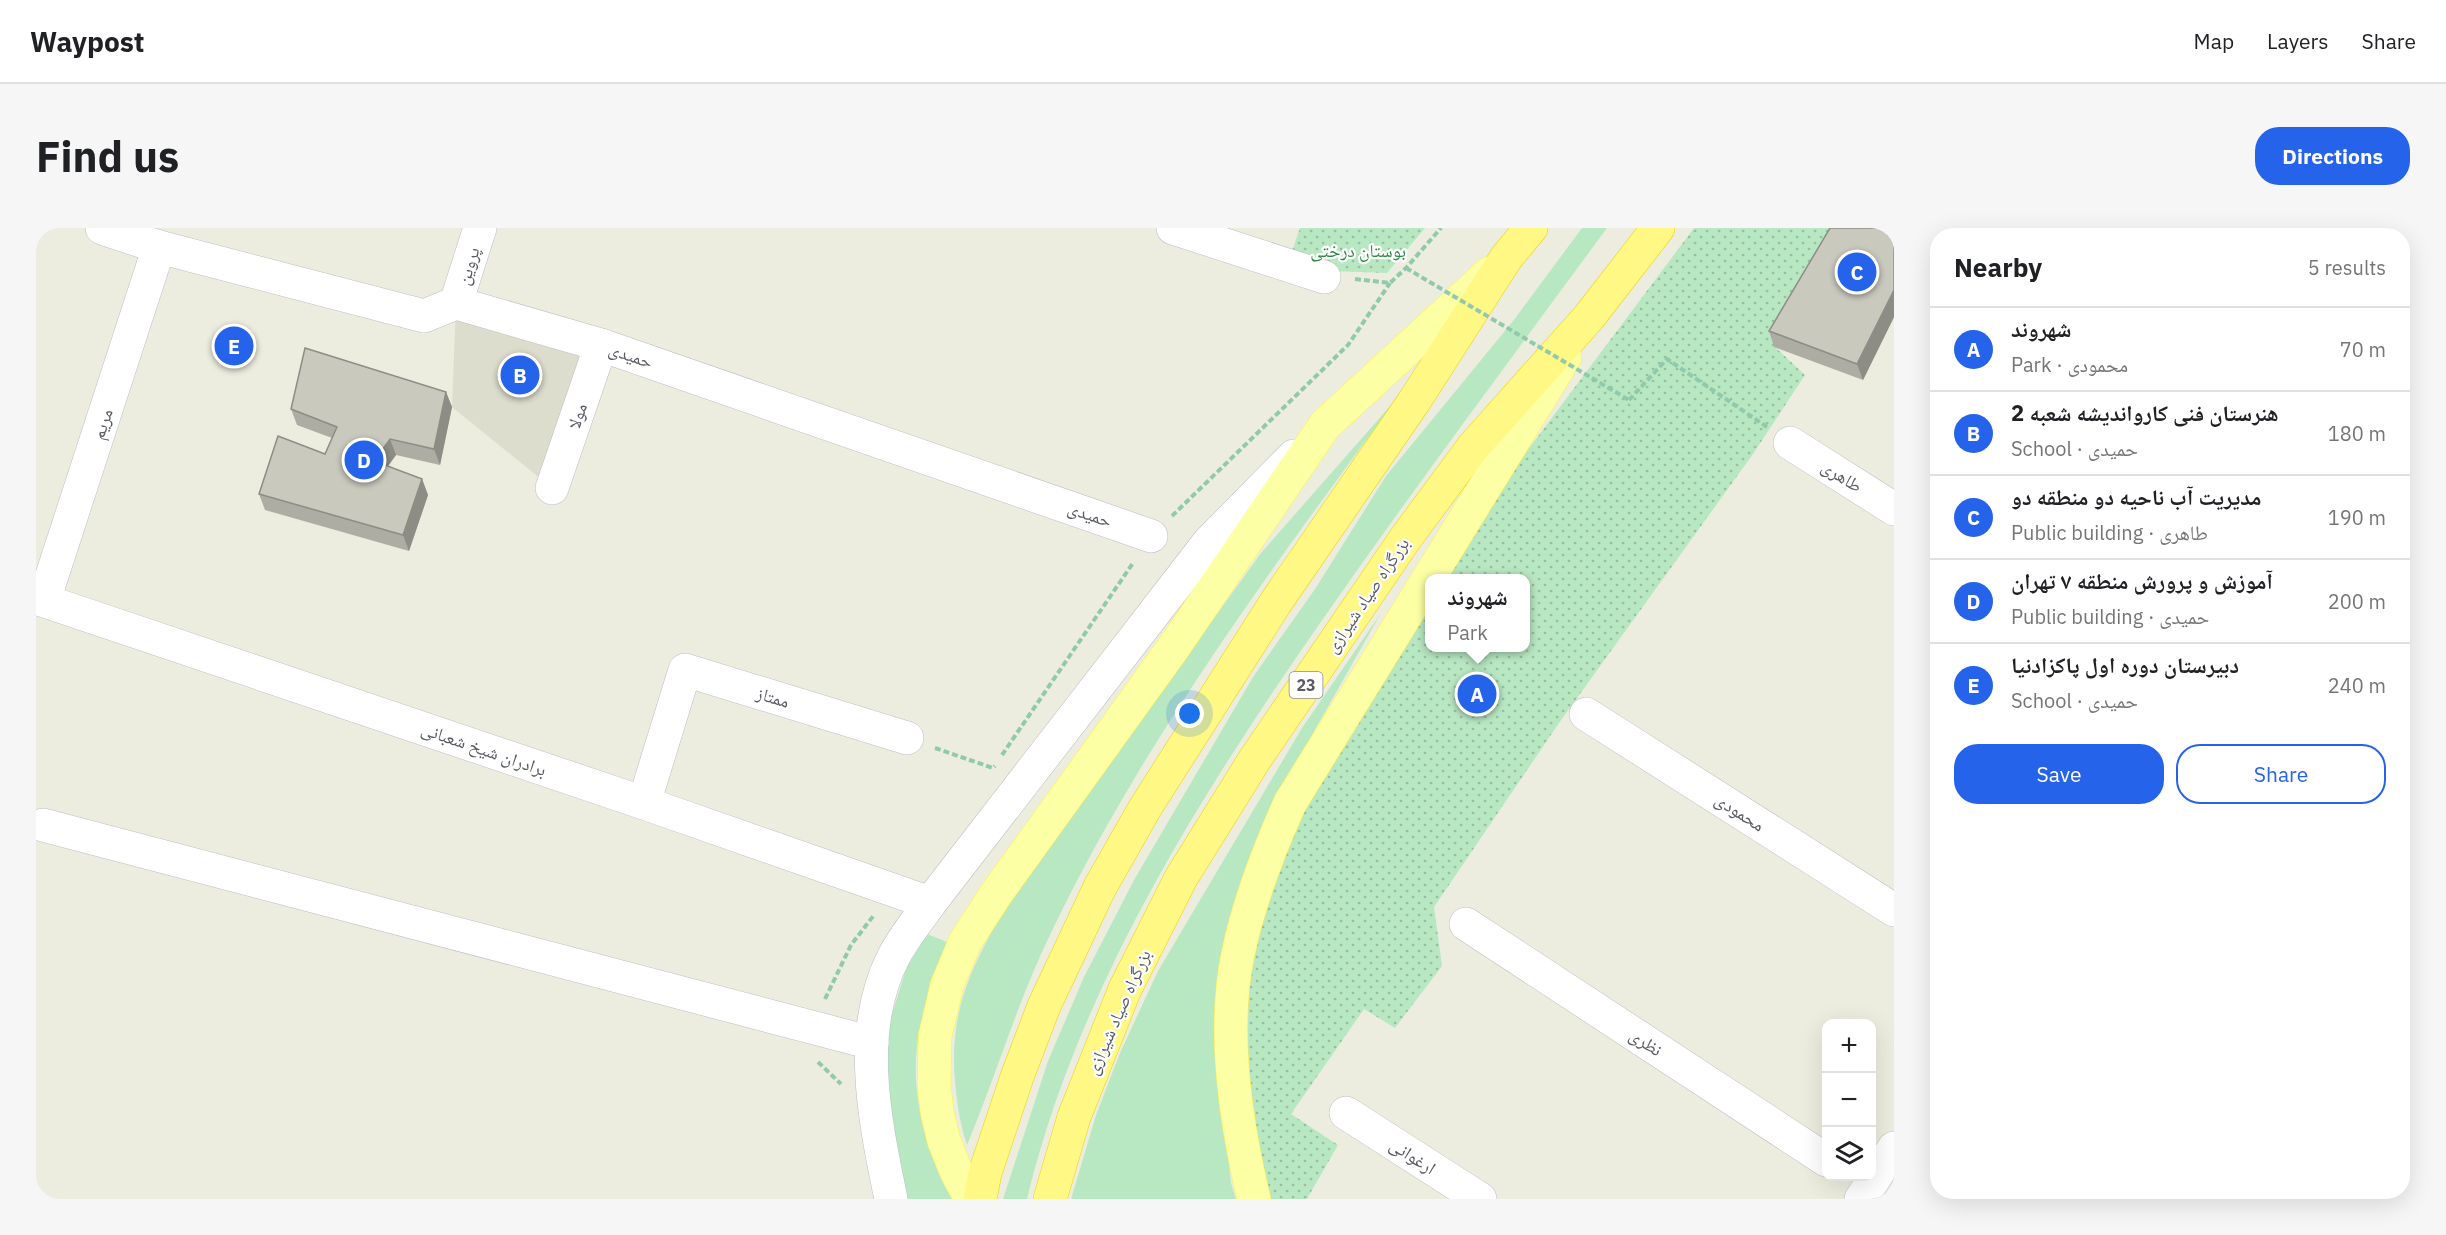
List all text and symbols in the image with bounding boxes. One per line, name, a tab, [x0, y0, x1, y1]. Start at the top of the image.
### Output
text: Waypost	[30, 23, 144, 60]
text: Map	[2194, 27, 2234, 55]
text: Layers	[2267, 27, 2329, 55]
text: Share	[2362, 27, 2416, 55]
button: Directions	[2255, 127, 2410, 185]
text: Find us	[36, 129, 179, 184]
park label: بوستان درختی	[1310, 239, 1406, 262]
street label: پروین	[451, 244, 485, 288]
pin: C	[1838, 250, 1876, 294]
text: Nearby	[1954, 250, 2042, 284]
text: 5 results	[2308, 254, 2386, 281]
text: شهروند	[2011, 314, 2071, 343]
pin: E	[214, 324, 254, 368]
text: A	[1967, 336, 1980, 363]
text: 70 m	[2340, 336, 2386, 363]
street label: حمیدی	[606, 337, 656, 373]
text: Park · محمودی	[2011, 351, 2128, 378]
pin: B	[500, 352, 540, 398]
text: هنرستان فنی کارواندیشه شعبه 2	[2011, 398, 2279, 427]
street label: مولا	[562, 400, 592, 432]
street label: مریم	[86, 406, 119, 443]
text: B	[1967, 420, 1980, 447]
text: 180 m	[2328, 420, 2386, 447]
text: School · حمیدی	[2011, 435, 2138, 462]
pin: D	[344, 438, 384, 482]
street label: طاهری	[1817, 455, 1867, 497]
text: مدیریت آب ناحیه دو منطقه دو	[2011, 482, 2261, 511]
street label: حمیدی	[1065, 496, 1115, 532]
text: C	[1967, 504, 1980, 531]
text: 190 m	[2328, 504, 2386, 531]
text: Public building · طاهری	[2011, 519, 2208, 546]
street label: بزرگراه صیاد شیرازی	[1320, 533, 1414, 657]
text: آموزش و پرورش منطقه ۷ تهران	[2011, 566, 2273, 595]
popup	[1425, 574, 1530, 652]
text: شهروند	[1447, 582, 1508, 611]
text: D	[1967, 588, 1980, 615]
text: 200 m	[2328, 588, 2386, 615]
text: Public building · حمیدی	[2011, 603, 2209, 630]
text: Park	[1447, 619, 1488, 646]
text: دبیرستان دوره اول پاکزادنیا	[2011, 650, 2239, 679]
road number: 23	[1290, 672, 1322, 698]
pin: A	[1458, 672, 1496, 716]
text: E	[1967, 672, 1980, 699]
text: 240 m	[2328, 672, 2386, 699]
street label: ممتاز	[753, 681, 792, 713]
text: School · حمیدی	[2011, 687, 2138, 714]
your location	[1175, 699, 1204, 728]
street label: برادران شیخ شعبانی	[418, 717, 550, 782]
button: Save	[1954, 744, 2164, 804]
button: Share	[2176, 744, 2386, 804]
street label: محمودی	[1711, 787, 1769, 837]
street label: بزرگراه صیاد شیرازی	[1080, 946, 1156, 1078]
map controls	[1822, 1019, 1876, 1181]
button: +	[1822, 1019, 1876, 1073]
street label: نظری	[1625, 1023, 1667, 1061]
button: −	[1822, 1073, 1876, 1127]
button: layers	[1822, 1127, 1876, 1181]
street label: ارغوانی	[1386, 1133, 1440, 1179]

